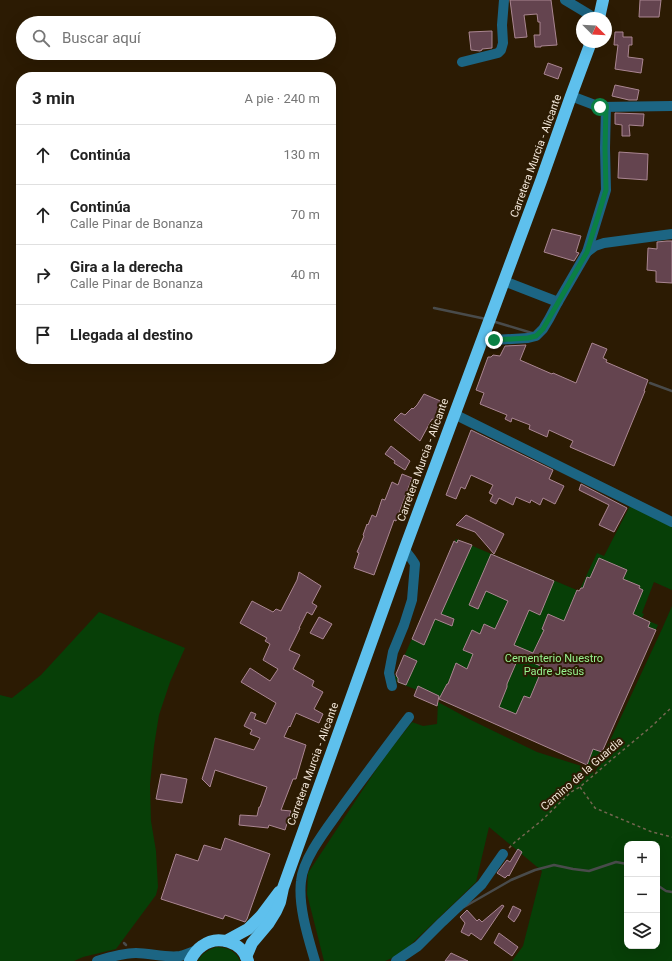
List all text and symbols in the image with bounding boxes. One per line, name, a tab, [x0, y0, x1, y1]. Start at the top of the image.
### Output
north arrow	[576, 12, 612, 48]
search box	[16, 16, 336, 60]
icon: search	[30, 27, 52, 49]
text: Buscar aquí	[62, 29, 141, 47]
text: 3 min	[32, 88, 75, 108]
text: A pie · 240 m	[245, 91, 320, 106]
street label: Carretera Murcia - Alicante	[508, 93, 564, 219]
route start	[591, 98, 609, 116]
icon: ahead	[32, 144, 54, 166]
text: Continúa	[70, 146, 131, 164]
text: 130 m	[283, 147, 320, 162]
text: Continúa	[70, 198, 131, 216]
icon: ahead	[32, 204, 54, 226]
text: 70 m	[291, 207, 320, 222]
text: Calle Pinar de Bonanza	[70, 216, 203, 231]
text: Gira a la derecha	[70, 258, 183, 276]
icon: right	[32, 264, 54, 286]
text: 40 m	[291, 267, 320, 282]
text: Calle Pinar de Bonanza	[70, 276, 203, 291]
icon: arrive	[32, 324, 54, 346]
text: Llegada al destino	[70, 326, 193, 344]
route end	[485, 331, 503, 349]
street label: Carretera Murcia - Alicante	[395, 397, 451, 523]
park label: Cementerio Nuestro Padre Jesús	[505, 652, 603, 678]
street label: Carretera Murcia - Alicante	[285, 701, 341, 827]
street label: Camino de la Guardia	[538, 735, 626, 813]
map controls	[624, 841, 660, 949]
button: +	[624, 841, 660, 877]
button: −	[624, 877, 660, 913]
button: layers	[624, 913, 660, 949]

